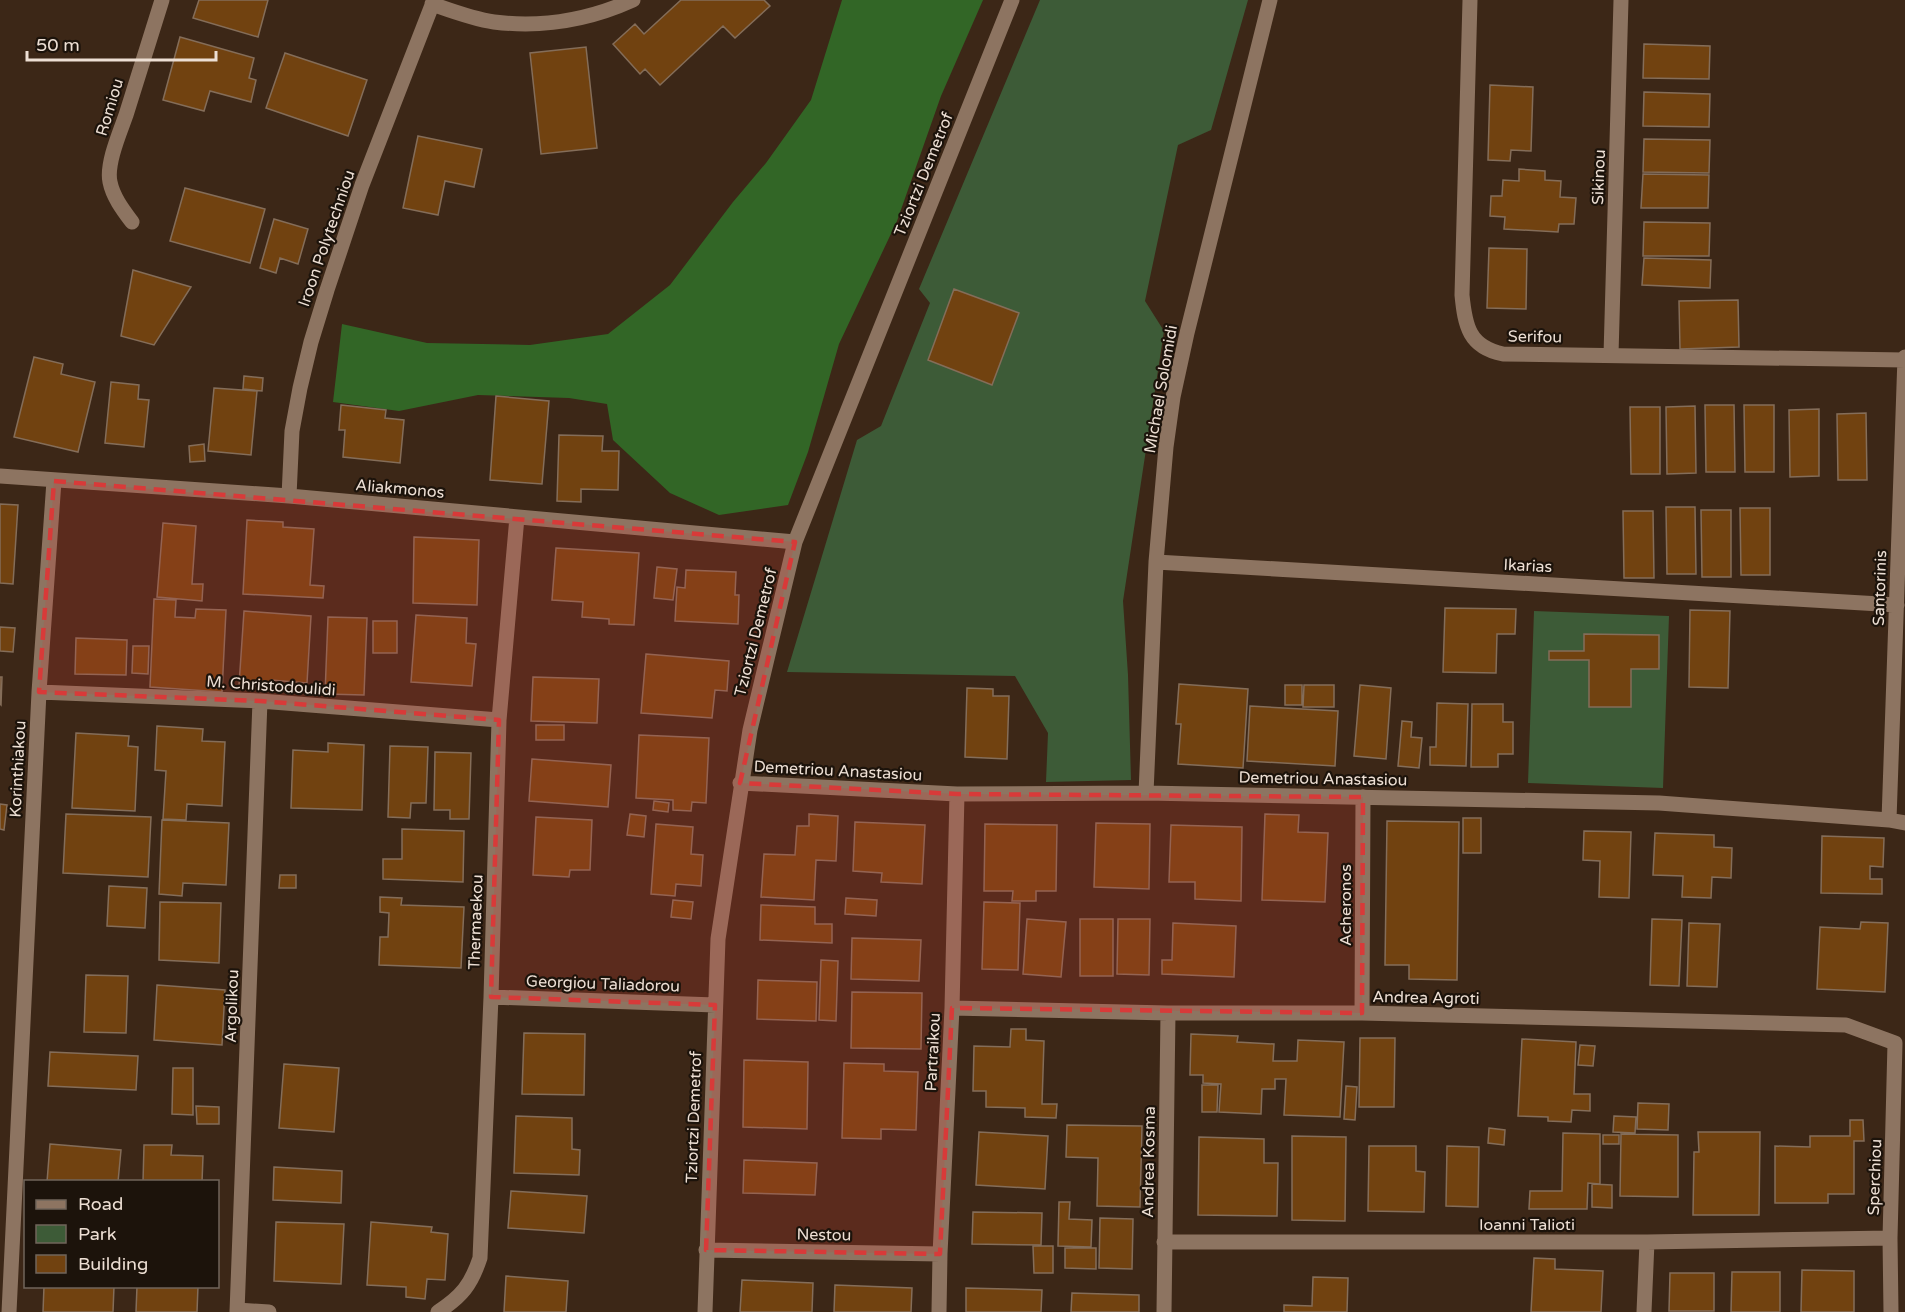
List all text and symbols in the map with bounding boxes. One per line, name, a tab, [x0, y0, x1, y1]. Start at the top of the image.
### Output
scale bar	[27, 24, 216, 62]
text: 50 m	[36, 34, 80, 56]
street label: Romiou	[92, 76, 128, 139]
street label: Tziortzi Demetrof	[890, 109, 958, 239]
street label: Sikinou	[1588, 149, 1610, 205]
street label: Iroon Polytechniou	[294, 167, 360, 309]
street label: Michael Solomidi	[1140, 324, 1182, 455]
street label: Serifou	[1508, 327, 1562, 347]
street label: Aliakmonos	[355, 475, 445, 503]
street label: Santorinis	[1869, 550, 1891, 626]
street label: Ikarias	[1503, 555, 1553, 577]
street label: Tziortzi Demetrof	[730, 565, 782, 699]
street label: M. Christodoulidi	[206, 671, 336, 700]
street label: Korinthiakou	[5, 720, 31, 818]
street label: Demetriou Anastasiou	[753, 757, 923, 785]
street label: Demetriou Anastasiou	[1238, 768, 1408, 790]
street label: Acheronos	[1336, 864, 1356, 946]
street label: Thermaekou	[464, 874, 488, 970]
street label: Argolikou	[221, 969, 243, 1043]
street label: Georgiou Taliadorou	[526, 971, 680, 997]
street label: Andrea Agroti	[1372, 987, 1480, 1009]
street label: Partraikou	[921, 1012, 945, 1092]
street label: Tziortzi Demetrof	[682, 1050, 706, 1183]
street label: Andrea Kosma	[1138, 1106, 1160, 1218]
street label: Sperchiou	[1864, 1138, 1886, 1216]
legend	[24, 1180, 219, 1288]
text: Road	[78, 1193, 123, 1215]
street label: Ioanni Talioti	[1479, 1215, 1575, 1235]
text: Park	[78, 1223, 117, 1245]
street label: Nestou	[796, 1225, 852, 1245]
text: Building	[78, 1253, 148, 1275]

